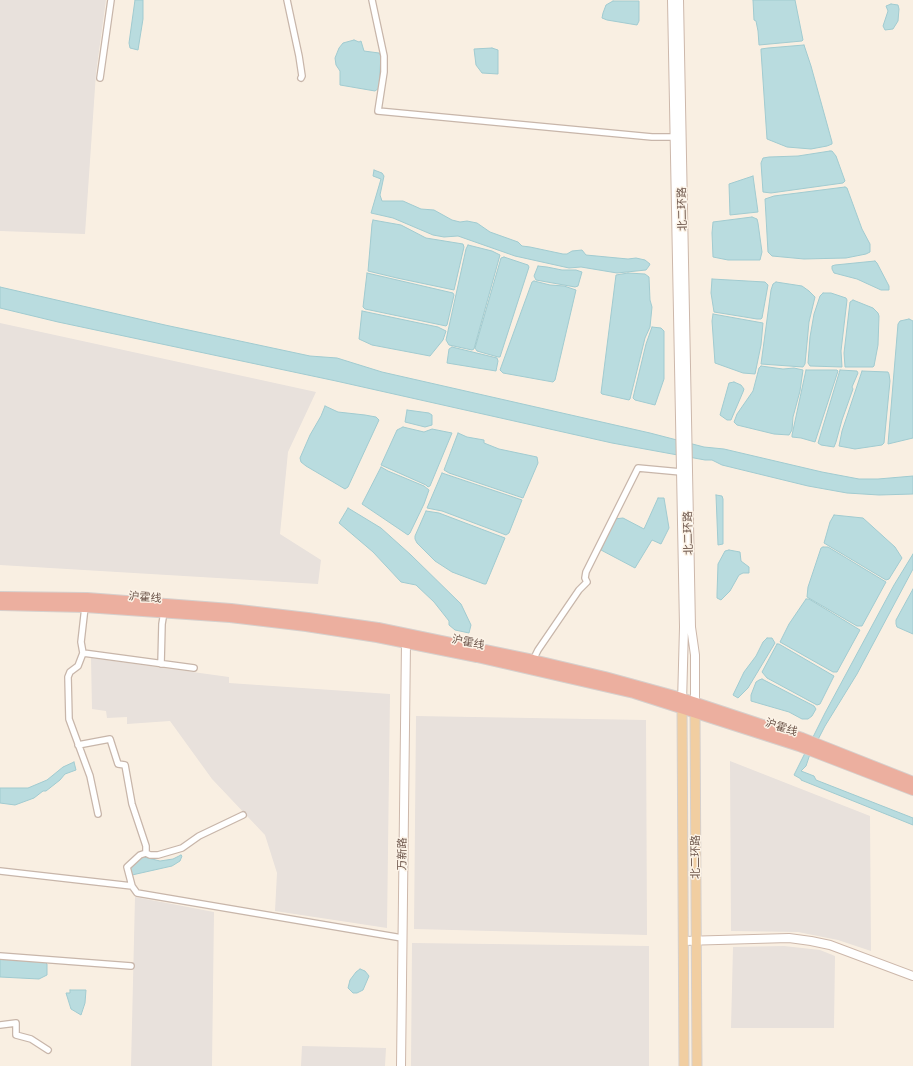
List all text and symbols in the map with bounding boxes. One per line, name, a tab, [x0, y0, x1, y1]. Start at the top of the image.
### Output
street label: 北二环路	[676, 187, 690, 231]
street label: 北二环路	[682, 511, 696, 555]
street label: 沪霍线	[128, 590, 162, 606]
street label: 沪霍线	[450, 633, 486, 653]
street label: 沪霍线	[763, 717, 799, 739]
street label: 北二环路	[689, 835, 703, 879]
street label: 万新路	[396, 837, 410, 871]

